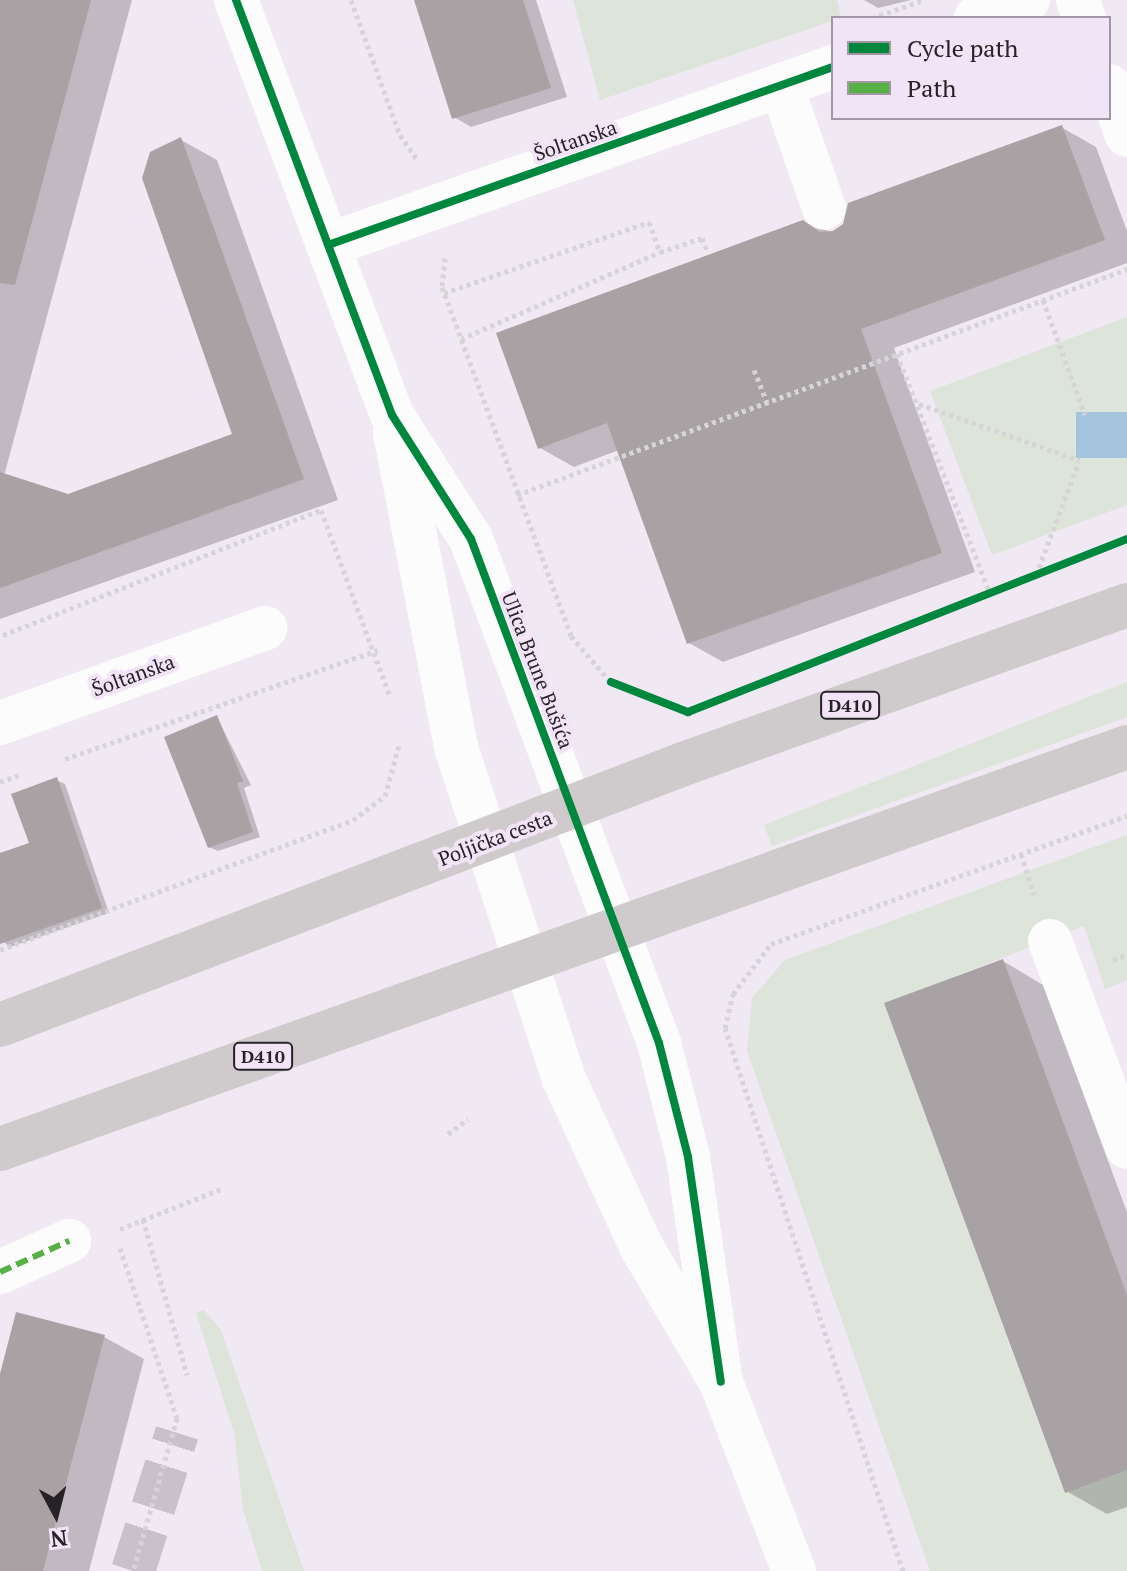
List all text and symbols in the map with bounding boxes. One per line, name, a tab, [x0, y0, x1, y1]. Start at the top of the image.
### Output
legend	[831, 16, 1111, 120]
text: Cycle path	[907, 32, 1018, 64]
text: Path	[907, 72, 956, 104]
street label: Šoltanska	[530, 115, 620, 165]
street label: Ulica Brune Bušića	[497, 588, 579, 752]
street label: Šoltanska	[88, 649, 178, 701]
road number: D410	[820, 691, 880, 719]
street label: Poljička cesta	[435, 805, 555, 871]
road number: D410	[233, 1042, 293, 1070]
north arrow	[16, 1475, 96, 1555]
text: N	[49, 1524, 69, 1555]

